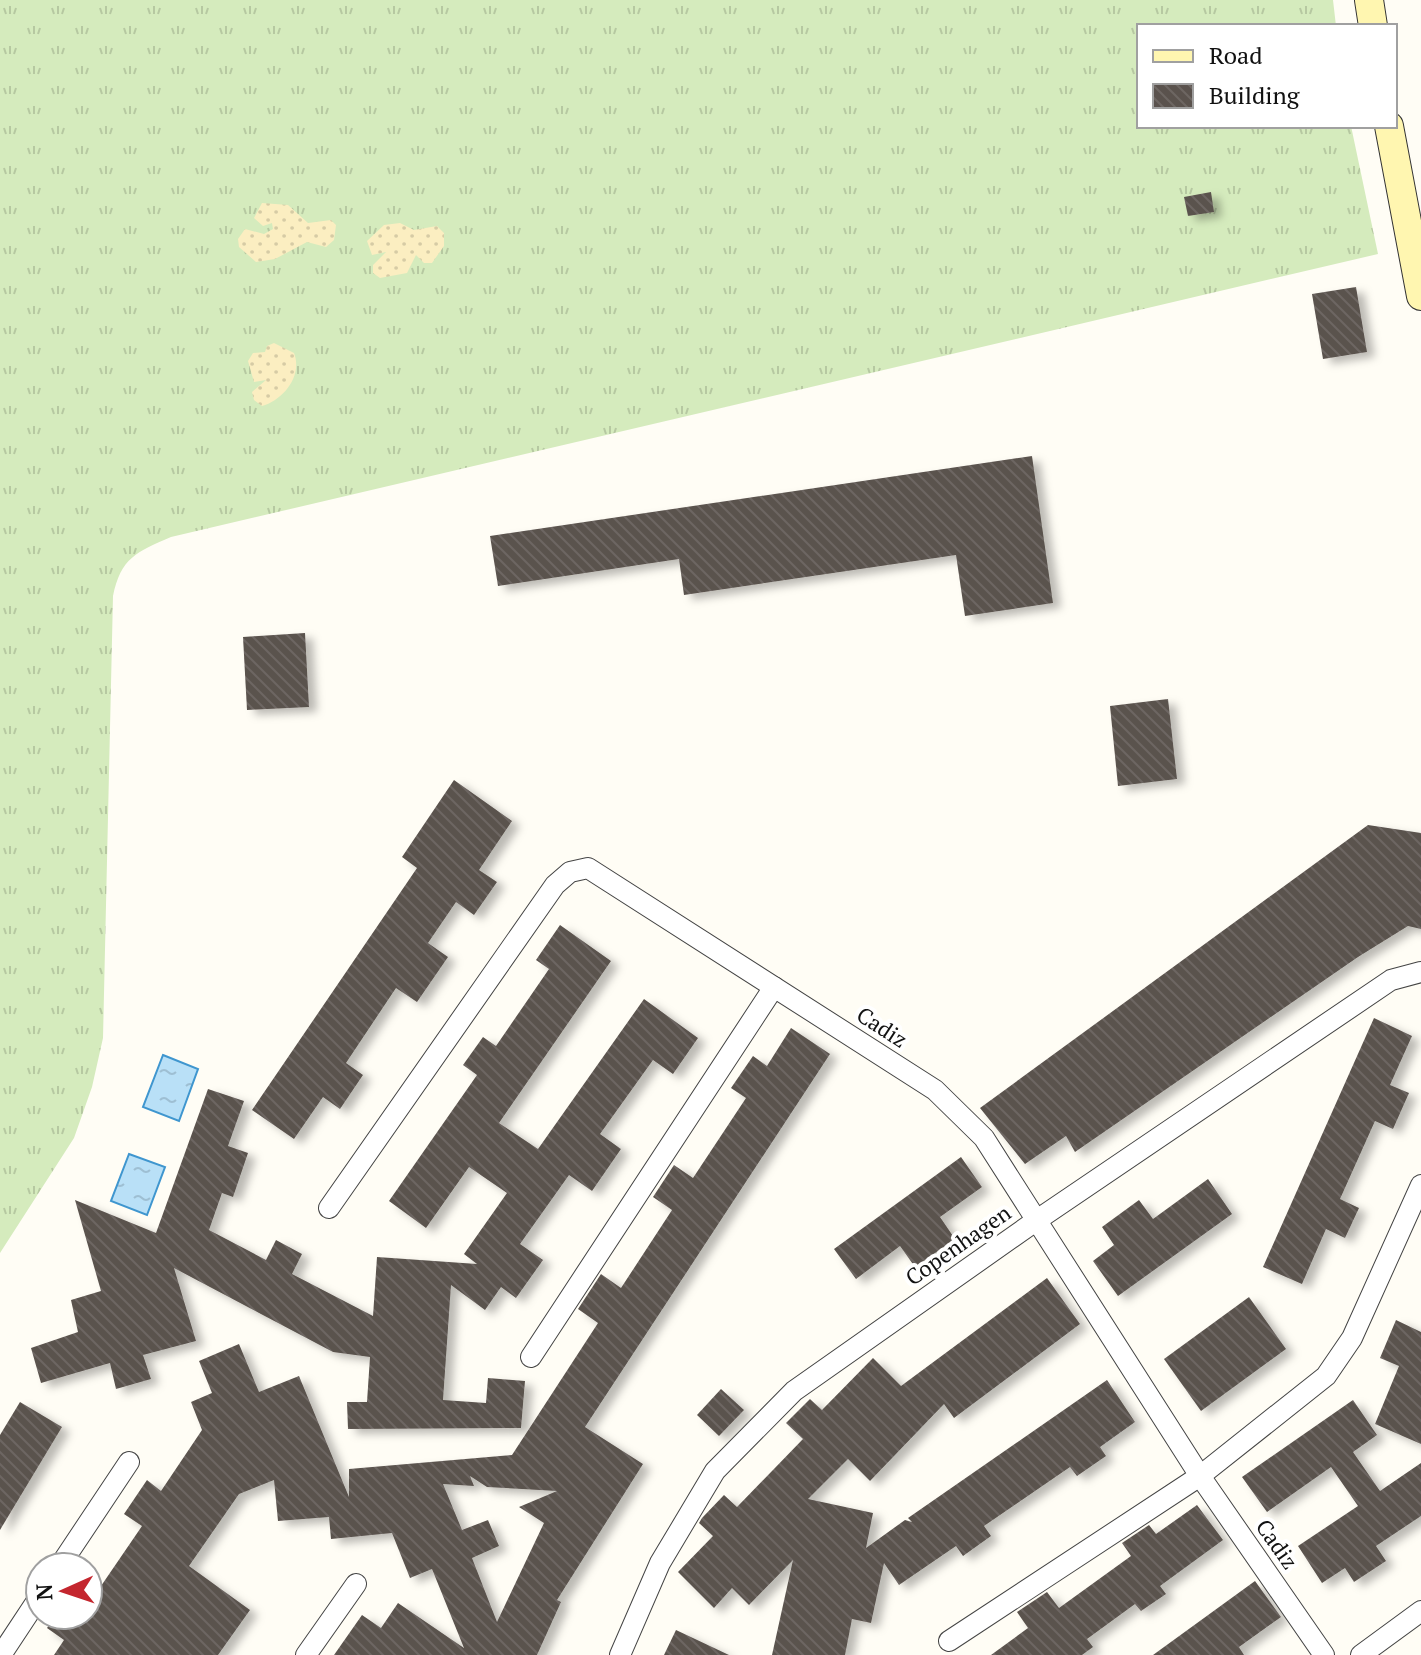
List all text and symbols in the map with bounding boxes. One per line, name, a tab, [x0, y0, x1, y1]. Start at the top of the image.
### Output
legend	[1137, 24, 1397, 128]
text: Road	[1209, 39, 1263, 71]
text: Building	[1209, 79, 1300, 111]
street label: Cadiz	[851, 999, 913, 1054]
street label: Copenhagen	[899, 1198, 1016, 1291]
street label: Cadiz	[1250, 1513, 1305, 1574]
north arrow	[24, 1551, 104, 1631]
text: N	[29, 1583, 58, 1601]

